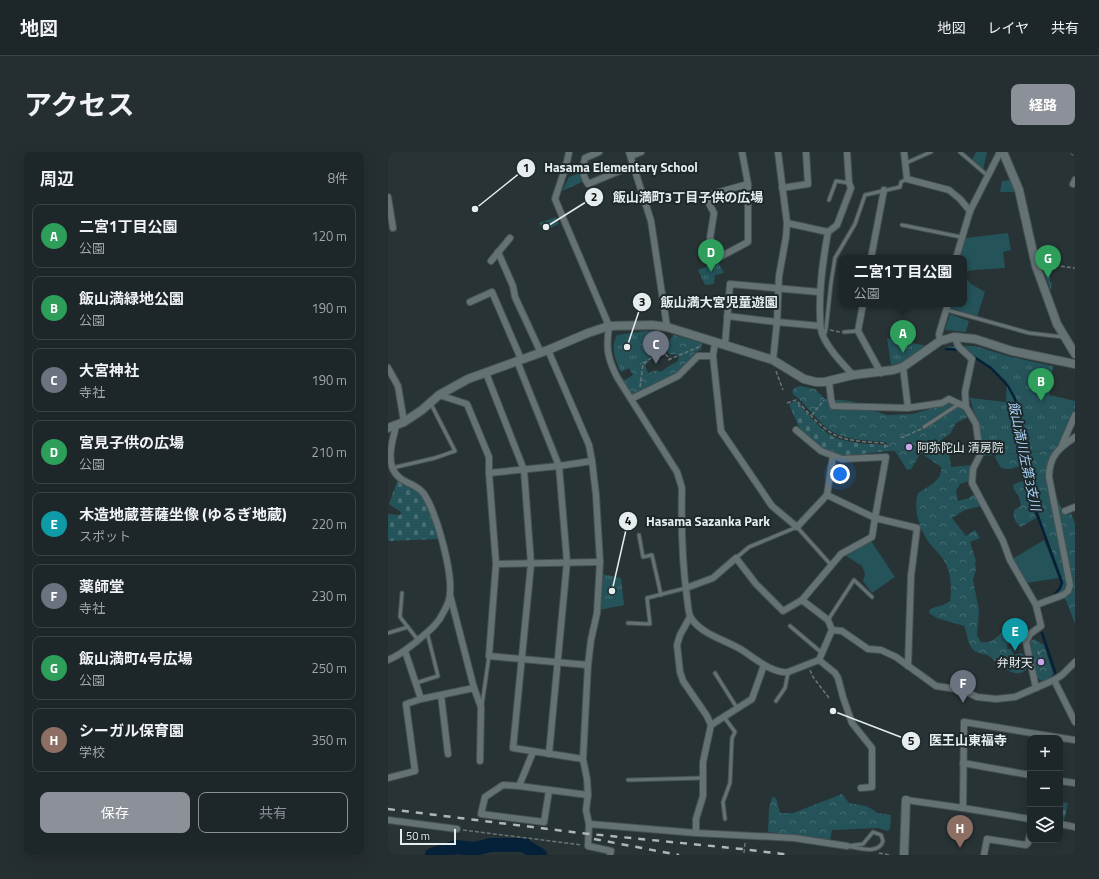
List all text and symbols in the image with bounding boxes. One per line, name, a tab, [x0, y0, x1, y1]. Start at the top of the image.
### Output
text: 地図	[20, 13, 58, 42]
text: 地図	[937, 17, 965, 38]
text: レイヤ	[987, 17, 1029, 38]
text: 共有	[1051, 17, 1079, 38]
text: アクセス	[24, 83, 135, 126]
button: 経路	[1011, 84, 1075, 125]
callout: Hasama Elementary School	[516, 155, 706, 180]
text: Hasama Elementary School	[544, 157, 698, 177]
text: 1	[523, 158, 529, 177]
text: 周辺	[40, 166, 74, 192]
text: 8件	[328, 168, 348, 188]
callout: 飯山満町3丁目子供の広場	[584, 185, 771, 210]
text: 2	[591, 187, 597, 206]
text: 飯山満町3丁目子供の広場	[613, 187, 763, 207]
text: 二宮1丁目公園	[79, 215, 177, 238]
text: A	[50, 226, 58, 246]
text: 120 m	[311, 226, 347, 246]
text: 公園	[79, 238, 105, 258]
pin: D	[698, 239, 724, 272]
pin: G	[1035, 245, 1061, 278]
popup	[839, 255, 967, 307]
text: 二宮1丁目公園	[854, 260, 952, 283]
text: 公園	[854, 283, 880, 303]
text: 飯山満緑地公園	[79, 287, 184, 310]
callout: 飯山満大宮児童遊園	[632, 290, 785, 315]
text: 3	[639, 292, 645, 311]
text: 飯山満大宮児童遊園	[660, 292, 778, 312]
text: B	[50, 298, 58, 318]
text: 190 m	[311, 298, 347, 318]
text: 公園	[79, 310, 105, 330]
pin: A	[890, 320, 916, 353]
pin: C	[643, 331, 669, 364]
text: 大宮神社	[79, 359, 139, 382]
pin: B	[1028, 368, 1054, 401]
text: C	[50, 370, 58, 390]
text: 190 m	[311, 370, 347, 390]
text: 寺社	[79, 382, 105, 402]
water label: 飯山満川左第3支川	[1004, 399, 1047, 514]
text: 宮見子供の広場	[79, 431, 184, 454]
place label: 阿弥陀山 清房院	[917, 438, 1004, 457]
text: D	[50, 442, 58, 462]
text: 210 m	[311, 442, 347, 462]
marker: 阿弥陀山 清房院	[904, 442, 914, 452]
text: 公園	[79, 454, 105, 474]
your location	[830, 464, 850, 484]
text: 木造地蔵菩薩坐像 (ゆるぎ地蔵)	[79, 503, 287, 526]
callout: Hasama Sazanka Park	[618, 509, 778, 534]
text: 4	[625, 511, 632, 530]
text: Hasama Sazanka Park	[646, 511, 770, 531]
text: E	[50, 514, 58, 534]
text: 220 m	[311, 514, 347, 534]
text: スポット	[79, 526, 131, 546]
text: 薬師堂	[79, 575, 124, 598]
text: F	[51, 586, 57, 606]
text: 230 m	[311, 586, 347, 606]
text: 寺社	[79, 598, 105, 618]
pin: E	[1002, 618, 1028, 651]
text: 飯山満町4号広場	[79, 647, 192, 670]
place label: 弁財天	[997, 653, 1033, 672]
marker: 弁財天	[1036, 657, 1046, 667]
text: G	[50, 658, 58, 678]
text: 250 m	[311, 658, 347, 678]
text: 公園	[79, 670, 105, 690]
pin: F	[950, 670, 976, 703]
text: シーガル保育園	[79, 719, 184, 742]
callout: 医王山東福寺	[901, 728, 1015, 753]
text: H	[50, 730, 58, 750]
text: 350 m	[311, 730, 347, 750]
text: 医王山東福寺	[929, 730, 1007, 750]
text: 5	[908, 731, 915, 750]
map controls	[1027, 735, 1063, 843]
button: +	[1027, 735, 1063, 771]
text: 学校	[79, 742, 105, 762]
button: −	[1027, 771, 1063, 807]
button: 保存	[40, 792, 190, 833]
button: 共有	[198, 792, 348, 833]
button: layers	[1027, 807, 1063, 843]
pin: H	[947, 815, 973, 848]
scale bar	[400, 827, 456, 846]
text: 50 m	[406, 828, 430, 844]

